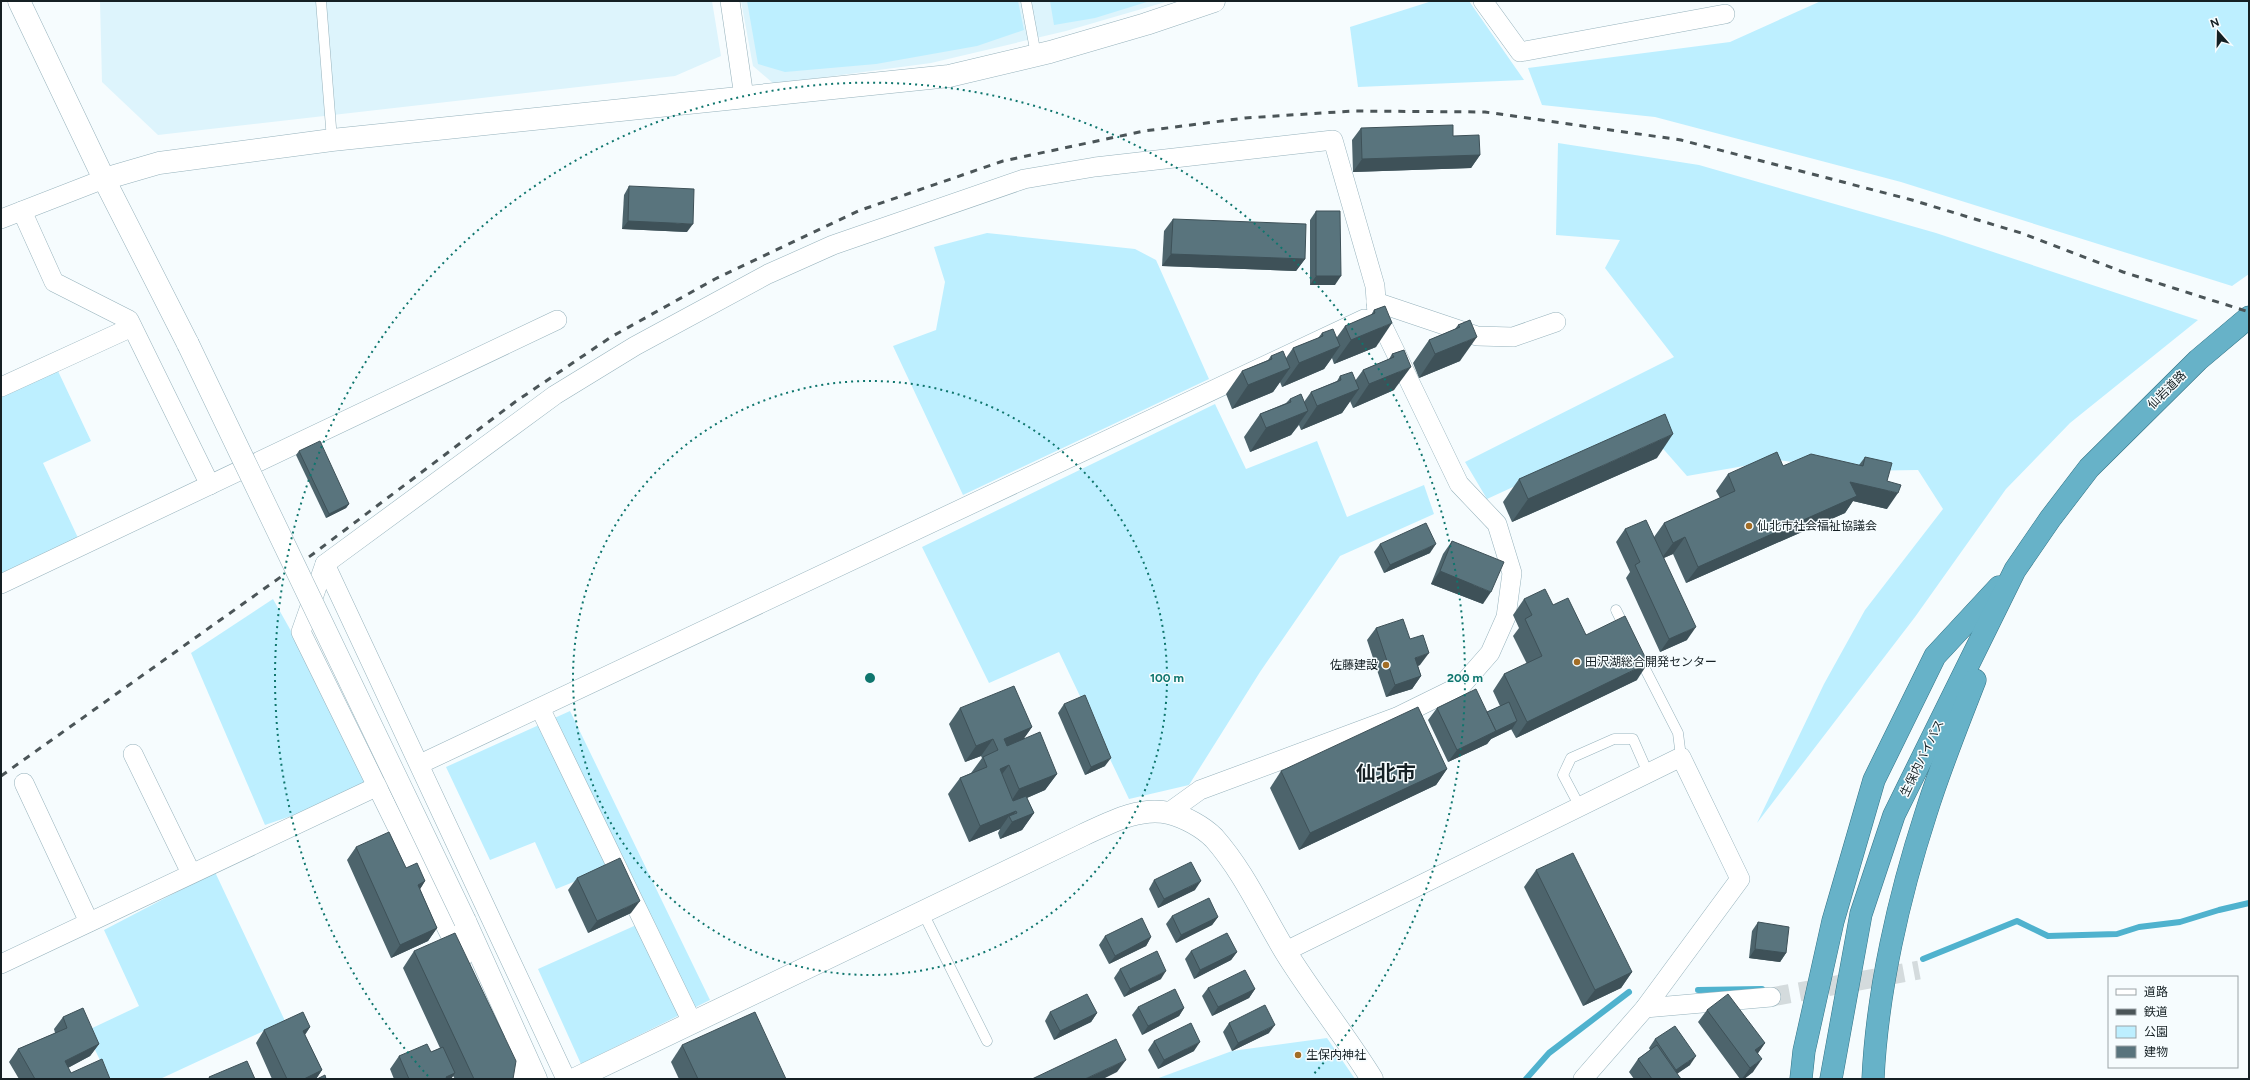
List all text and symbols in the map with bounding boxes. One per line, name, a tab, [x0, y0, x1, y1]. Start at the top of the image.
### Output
north arrow	[2198, 12, 2238, 52]
text: N	[2209, 16, 2221, 31]
street label: 仙岩道路	[2145, 368, 2189, 412]
place label: 仙北市社会福祉協議会	[1757, 519, 1877, 533]
marker: 仙北市社会福祉協議会	[1744, 521, 1754, 531]
place label: 田沢湖総合開発センター	[1585, 655, 1717, 669]
marker: 田沢湖総合開発センター	[1572, 657, 1582, 667]
place label: 佐藤建設	[1330, 658, 1378, 672]
marker: 佐藤建設	[1381, 660, 1391, 670]
centre of rings	[863, 671, 877, 685]
text: 100 m	[1150, 671, 1184, 685]
text: 200 m	[1447, 671, 1483, 685]
street label: 生保内バイパス	[1897, 717, 1947, 799]
district label: 仙北市	[1356, 761, 1416, 785]
legend	[2108, 976, 2238, 1068]
text: 道路	[2144, 985, 2168, 999]
text: 鉄道	[2144, 1005, 2168, 1019]
text: 公園	[2144, 1025, 2168, 1039]
text: 建物	[2144, 1045, 2168, 1059]
place label: 生保内神社	[1306, 1048, 1366, 1062]
marker: 生保内神社	[1293, 1050, 1303, 1060]

